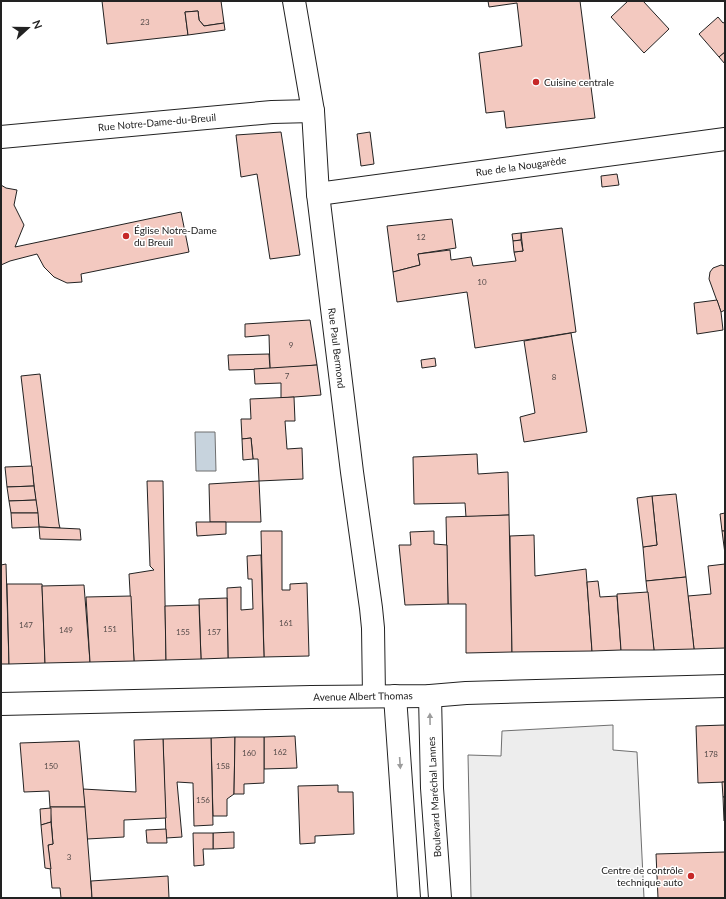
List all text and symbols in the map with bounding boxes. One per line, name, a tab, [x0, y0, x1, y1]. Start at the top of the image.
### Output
north arrow	[8, 8, 48, 48]
house number: 23	[140, 17, 150, 27]
text: N	[30, 18, 45, 31]
place label: Cuisine centrale	[544, 76, 614, 88]
marker: Cuisine centrale	[531, 77, 541, 87]
street label: Rue Notre-Dame-du-Breuil	[97, 111, 217, 133]
street label: Rue de la Nougarède	[475, 154, 567, 178]
place label: Église Notre-Dame du Breuil	[134, 224, 217, 248]
marker: Église Notre-Dame du Breuil	[121, 231, 131, 241]
house number: 12	[416, 232, 426, 242]
house number: 10	[477, 277, 487, 287]
street label: Rue Paul Bermond	[326, 307, 348, 389]
house number: 9	[289, 340, 294, 350]
house number: 7	[285, 371, 290, 381]
house number: 8	[552, 372, 557, 382]
house number: 161	[279, 618, 293, 628]
house number: 147	[19, 620, 33, 630]
house number: 151	[103, 624, 117, 634]
house number: 149	[59, 625, 73, 635]
house number: 155	[176, 627, 190, 637]
house number: 157	[207, 627, 221, 637]
street label: Avenue Albert Thomas	[313, 689, 413, 703]
one-way arrow	[427, 712, 433, 725]
street label: Boulevard Maréchal Lannes	[425, 736, 443, 858]
house number: 162	[273, 747, 287, 757]
house number: 160	[242, 748, 256, 758]
house number: 178	[704, 749, 718, 759]
one-way arrow	[396, 757, 403, 769]
house number: 150	[44, 761, 58, 771]
house number: 158	[216, 761, 230, 771]
house number: 156	[196, 795, 210, 805]
house number: 3	[67, 852, 72, 862]
place label: Centre de contrôle technique auto	[601, 864, 683, 888]
marker: Centre de contrôle technique auto	[686, 871, 696, 881]

